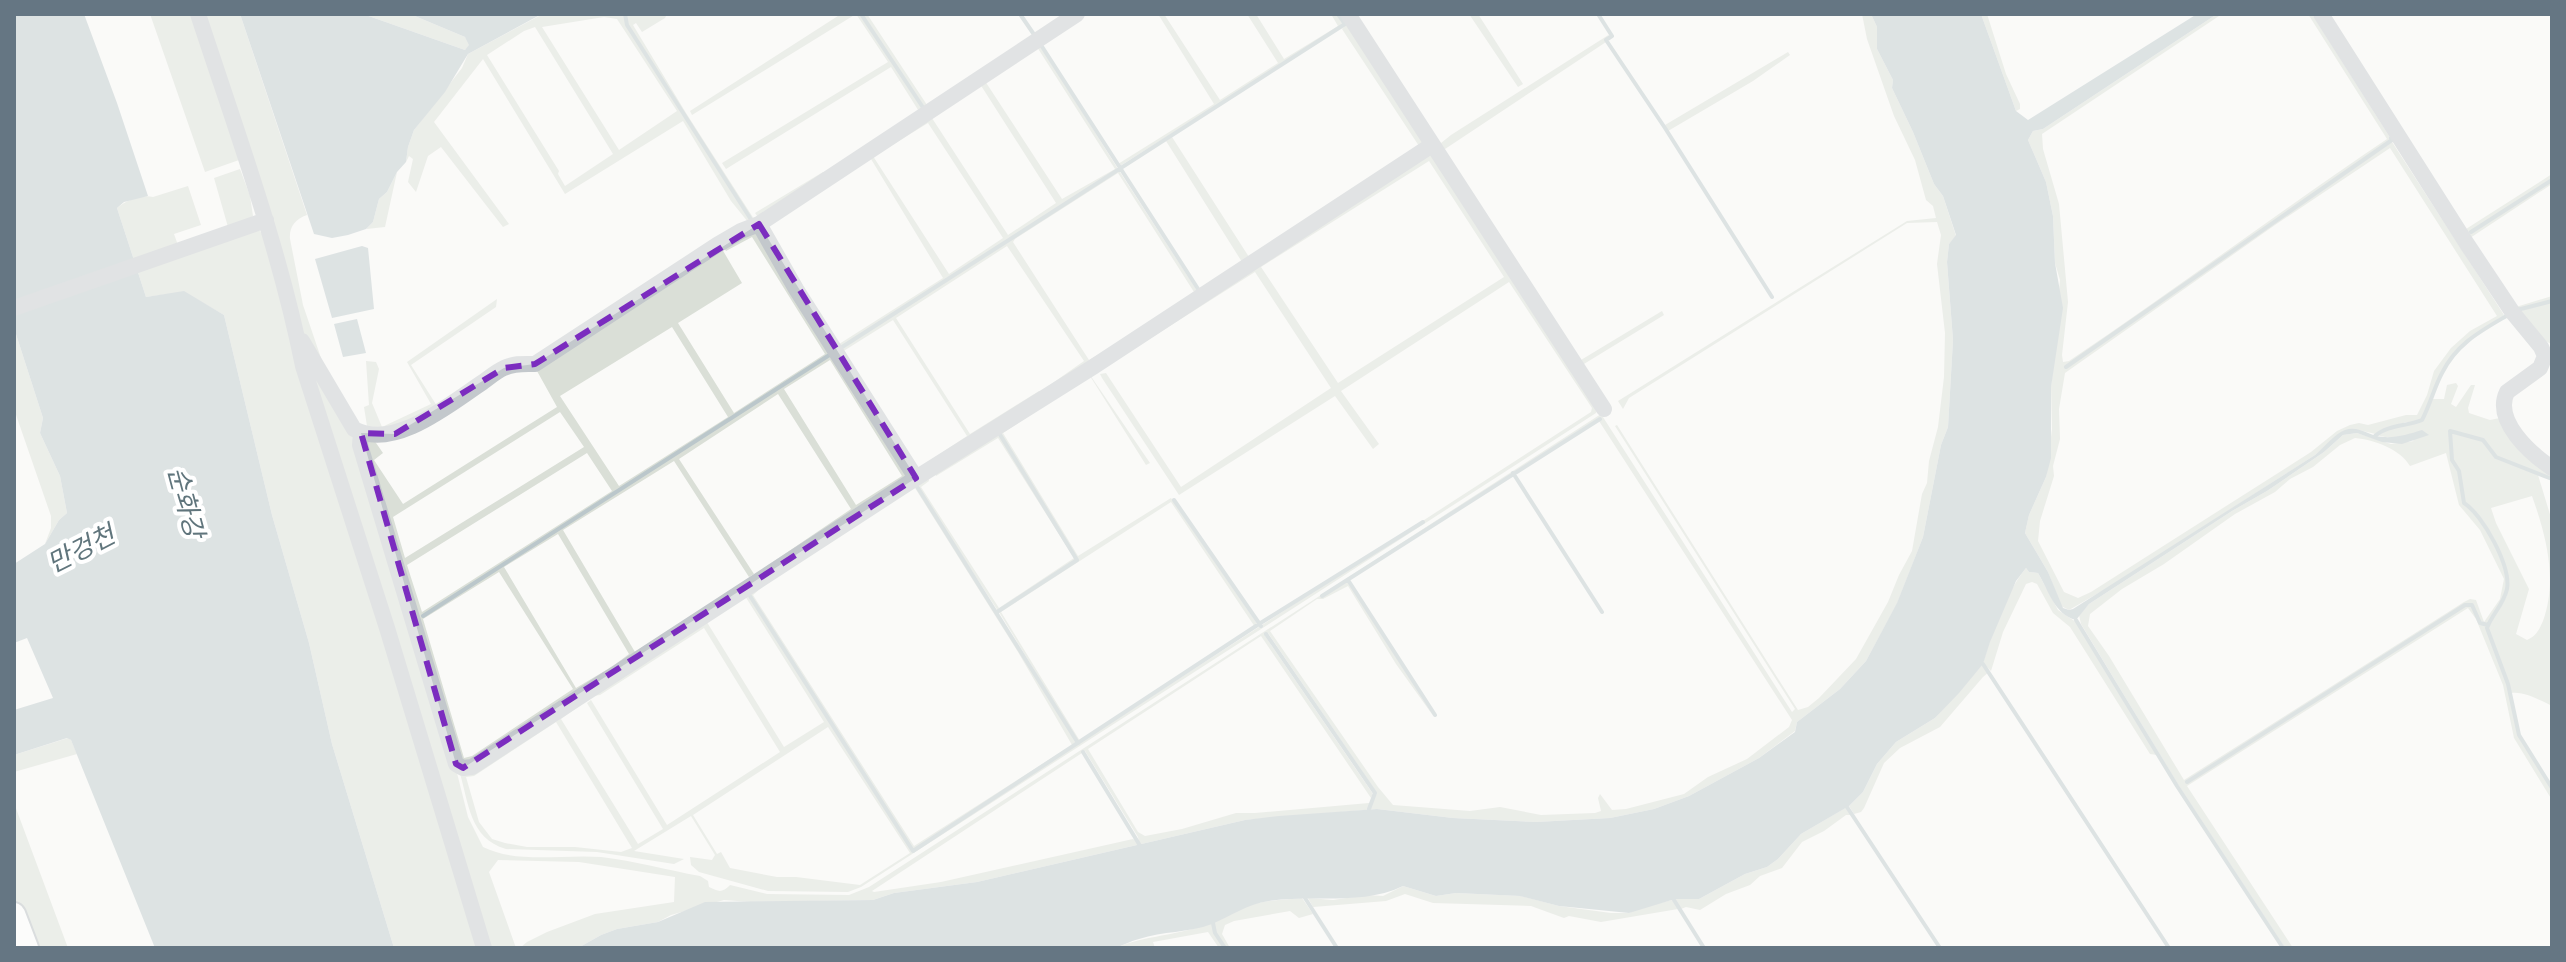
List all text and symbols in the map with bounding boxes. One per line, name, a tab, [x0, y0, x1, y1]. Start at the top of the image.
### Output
water label: 순화강	[158, 462, 215, 545]
water label: 만겅천	[40, 513, 124, 582]

